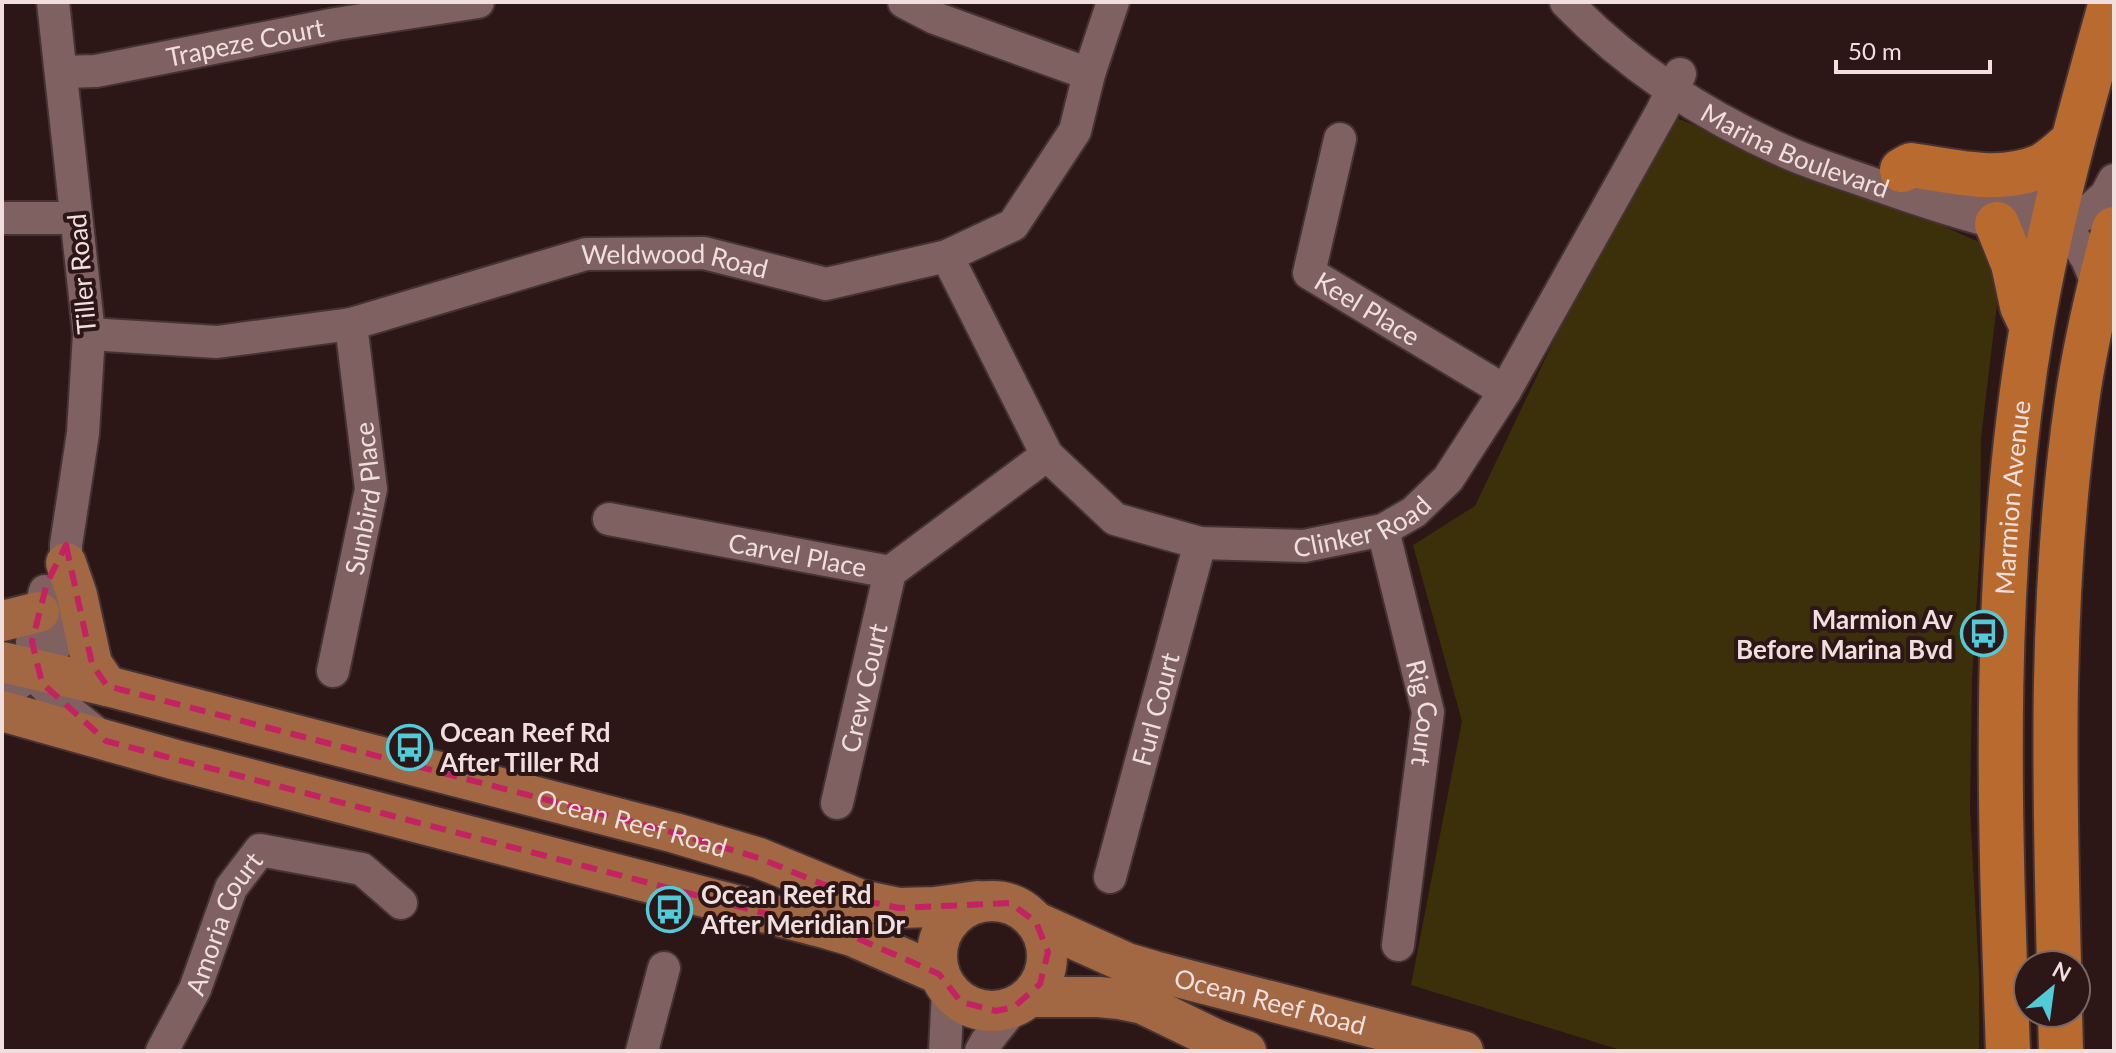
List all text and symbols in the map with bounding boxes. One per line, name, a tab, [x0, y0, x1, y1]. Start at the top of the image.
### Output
street label: Trapeze Court	[164, 11, 327, 73]
scale bar	[1836, 24, 1990, 74]
text: 50 m	[1848, 36, 1902, 65]
street label: Marina Boulevard	[1696, 96, 1894, 204]
street label: Tiller Road	[60, 212, 102, 336]
street label: Weldwood Road	[581, 237, 772, 285]
street label: Keel Place	[1309, 264, 1426, 352]
street label: Marmion Avenue	[1988, 398, 2037, 595]
street label: Sunbird Place	[338, 420, 387, 578]
street label: Clinker Road	[1293, 489, 1437, 562]
street label: Carvel Place	[726, 526, 869, 583]
place label: Marmion Av Before Marina Bvd	[1736, 603, 1953, 665]
bus stop icon: Marmion Av Before Marina Bvd	[1960, 610, 2008, 658]
street label: Crew Court	[833, 620, 894, 756]
street label: Furl Court	[1125, 648, 1186, 769]
street label: Rig Court	[1400, 656, 1445, 769]
place label: Ocean Reef Rd After Tiller Rd	[439, 716, 611, 778]
bus stop icon: Ocean Reef Rd After Tiller Rd	[385, 723, 433, 771]
street label: Ocean Reef Road	[533, 782, 731, 864]
street label: Amoria Court	[178, 845, 269, 999]
place label: Ocean Reef Rd After Meridian Dr	[700, 878, 906, 940]
bus stop icon: Ocean Reef Rd After Meridian Dr	[646, 885, 694, 933]
north arrow	[2012, 949, 2092, 1029]
text: N	[2048, 955, 2076, 987]
street label: Ocean Reef Road	[1171, 961, 1369, 1041]

